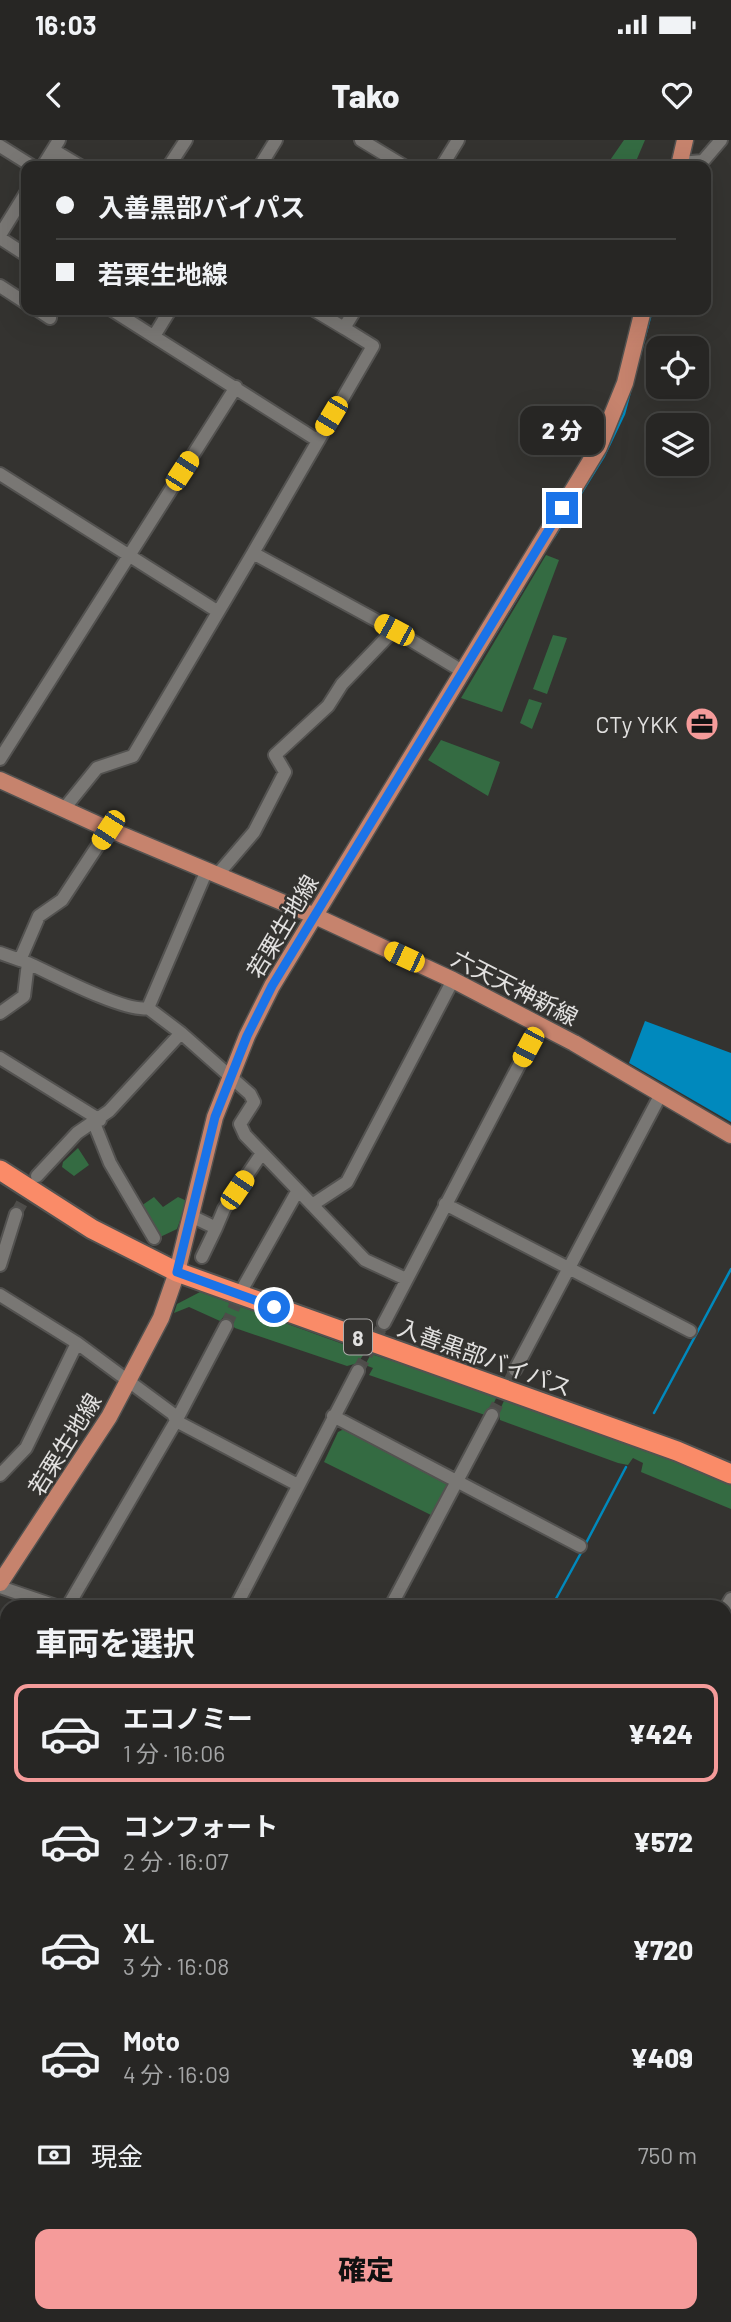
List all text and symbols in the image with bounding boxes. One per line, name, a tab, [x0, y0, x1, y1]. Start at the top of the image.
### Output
text: 16:03	[35, 9, 97, 40]
icon: back	[35, 76, 73, 114]
text: Tako	[331, 76, 400, 114]
icon: heart	[658, 76, 696, 114]
text: 入善黒部バイパス	[98, 191, 305, 222]
text: 若栗生地線	[98, 258, 228, 289]
map controls	[646, 336, 709, 476]
button: locate	[646, 336, 709, 399]
car	[312, 393, 351, 439]
callout: 2 分	[520, 406, 604, 456]
button: layers	[646, 413, 709, 476]
text: 2 分	[542, 416, 582, 444]
car	[162, 448, 203, 494]
route end	[546, 492, 578, 524]
car	[371, 611, 418, 649]
office icon: CTy YKK	[683, 705, 721, 743]
place label: CTy YKK	[596, 710, 678, 738]
car	[88, 807, 129, 853]
street label: 若栗生地線	[240, 870, 324, 982]
car	[381, 939, 428, 975]
street label: 六天天神新線	[447, 943, 583, 1031]
car	[509, 1024, 548, 1070]
car	[217, 1167, 258, 1213]
route start	[258, 1291, 290, 1323]
street label: 入善黒部バイパス	[394, 1312, 576, 1402]
road number: 8	[344, 1320, 372, 1354]
street label: 若栗生地線	[22, 1388, 106, 1500]
text: 車両を選択	[35, 1623, 195, 1661]
icon: car	[39, 1702, 102, 1765]
text: エコノミー	[123, 1702, 253, 1733]
text: ¥424	[628, 1718, 693, 1749]
text: 1 分 · 16:06	[123, 1739, 225, 1767]
icon: car	[39, 1810, 102, 1873]
text: コンフォート	[123, 1810, 278, 1841]
text: ¥572	[633, 1826, 693, 1857]
text: 2 分 · 16:07	[123, 1847, 229, 1875]
text: XL	[123, 1917, 154, 1948]
icon: car	[39, 1918, 102, 1981]
text: ¥720	[632, 1934, 693, 1965]
text: 3 分 · 16:08	[123, 1952, 229, 1980]
text: Moto	[123, 2025, 180, 2056]
icon: car	[39, 2026, 102, 2089]
text: ¥409	[630, 2042, 693, 2073]
text: 4 分 · 16:09	[123, 2060, 230, 2088]
icon: cash	[35, 2136, 73, 2174]
text: 現金	[91, 2140, 143, 2171]
text: 750 m	[638, 2141, 697, 2169]
button: 確定	[35, 2229, 697, 2309]

